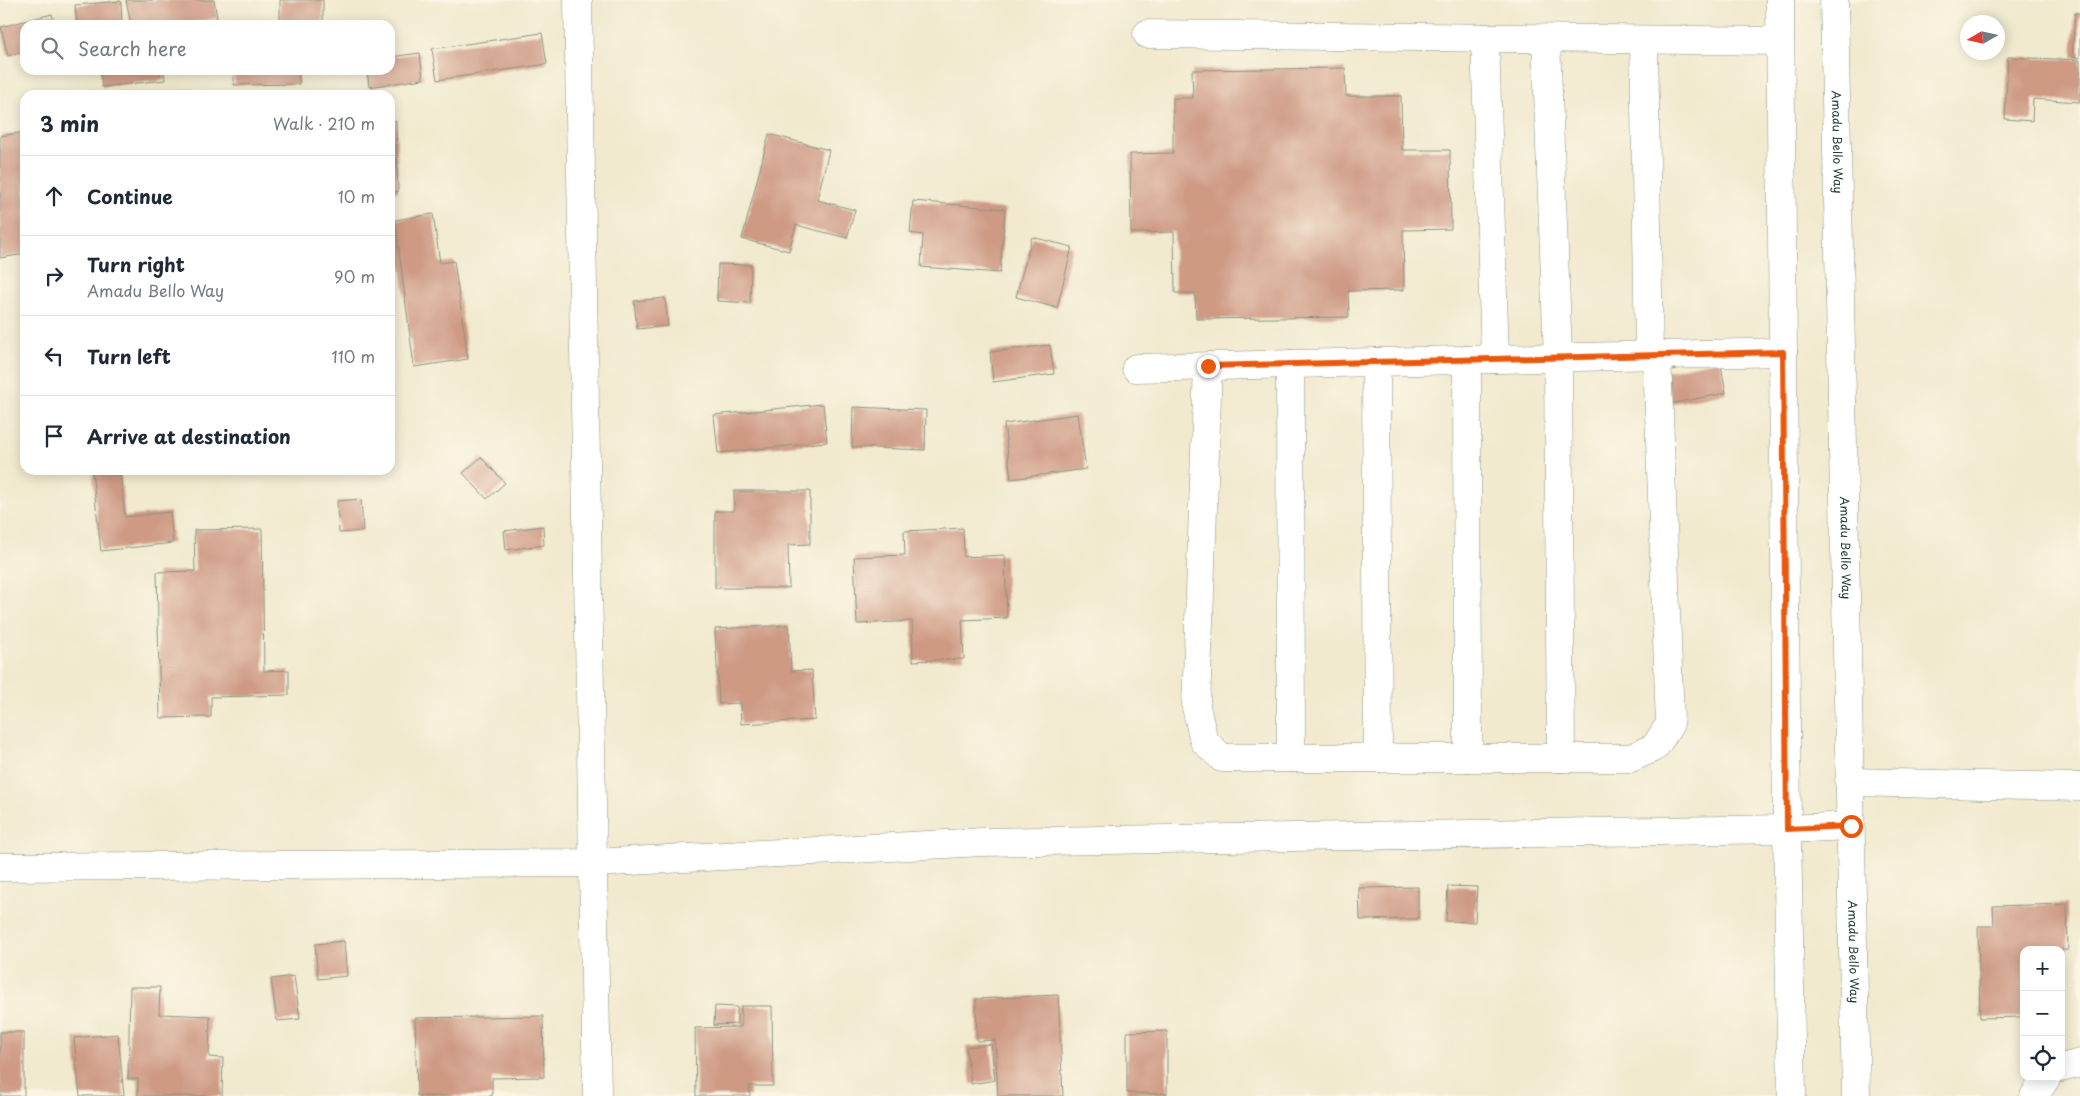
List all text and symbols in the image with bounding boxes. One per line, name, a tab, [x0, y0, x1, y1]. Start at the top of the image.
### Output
north arrow	[1960, 15, 2005, 60]
search box	[20, 20, 395, 75]
icon: search	[38, 34, 66, 62]
text: Search here	[78, 34, 187, 62]
street label: Amadu Bello Way	[1828, 90, 1848, 194]
text: 3 min	[40, 107, 99, 139]
text: Walk · 210 m	[273, 111, 375, 135]
icon: ahead	[40, 182, 68, 210]
text: Continue	[87, 182, 173, 210]
text: 10 m	[338, 184, 375, 208]
text: Turn right	[87, 250, 185, 278]
icon: right	[40, 262, 68, 290]
text: 90 m	[334, 264, 375, 288]
text: Amadu Bello Way	[87, 278, 224, 302]
icon: left	[40, 342, 68, 370]
text: Turn left	[87, 342, 171, 370]
text: 110 m	[332, 344, 375, 368]
route end	[1197, 355, 1220, 378]
icon: arrive	[40, 422, 68, 450]
text: Arrive at destination	[87, 422, 291, 450]
street label: Amadu Bello Way	[1836, 496, 1856, 600]
route start	[1840, 815, 1863, 838]
street label: Amadu Bello Way	[1844, 900, 1864, 1004]
map controls	[2020, 946, 2065, 1081]
button: +	[2020, 946, 2065, 991]
button: −	[2020, 991, 2065, 1036]
button: locate	[2020, 1036, 2065, 1081]

